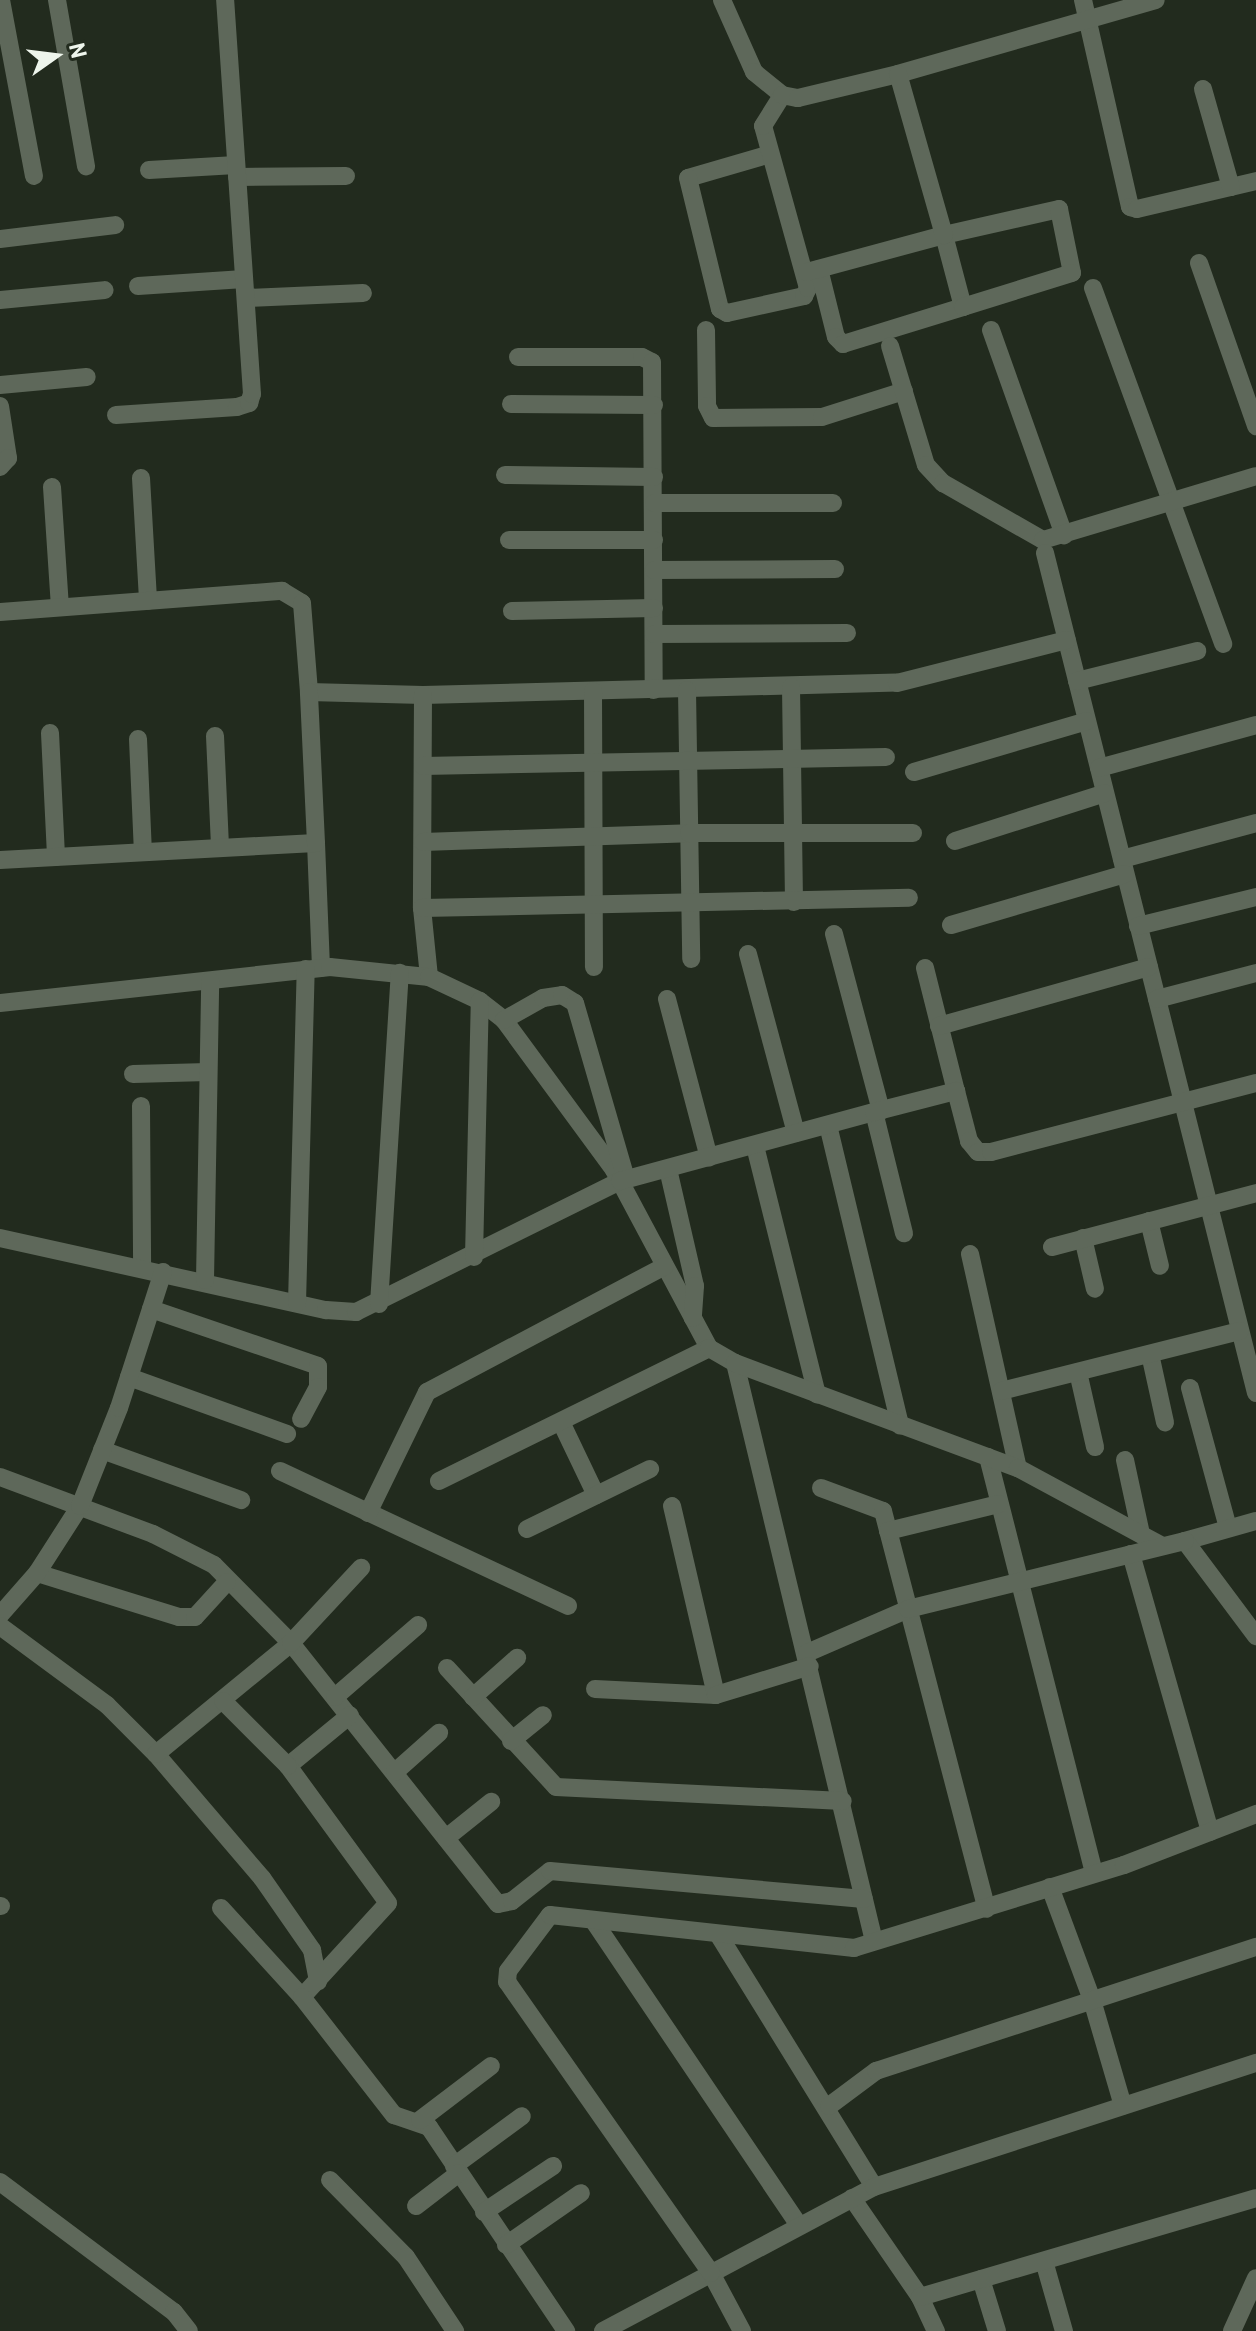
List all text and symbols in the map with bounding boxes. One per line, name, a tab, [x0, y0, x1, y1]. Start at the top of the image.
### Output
north arrow	[16, 16, 96, 96]
text: N	[65, 40, 94, 60]

